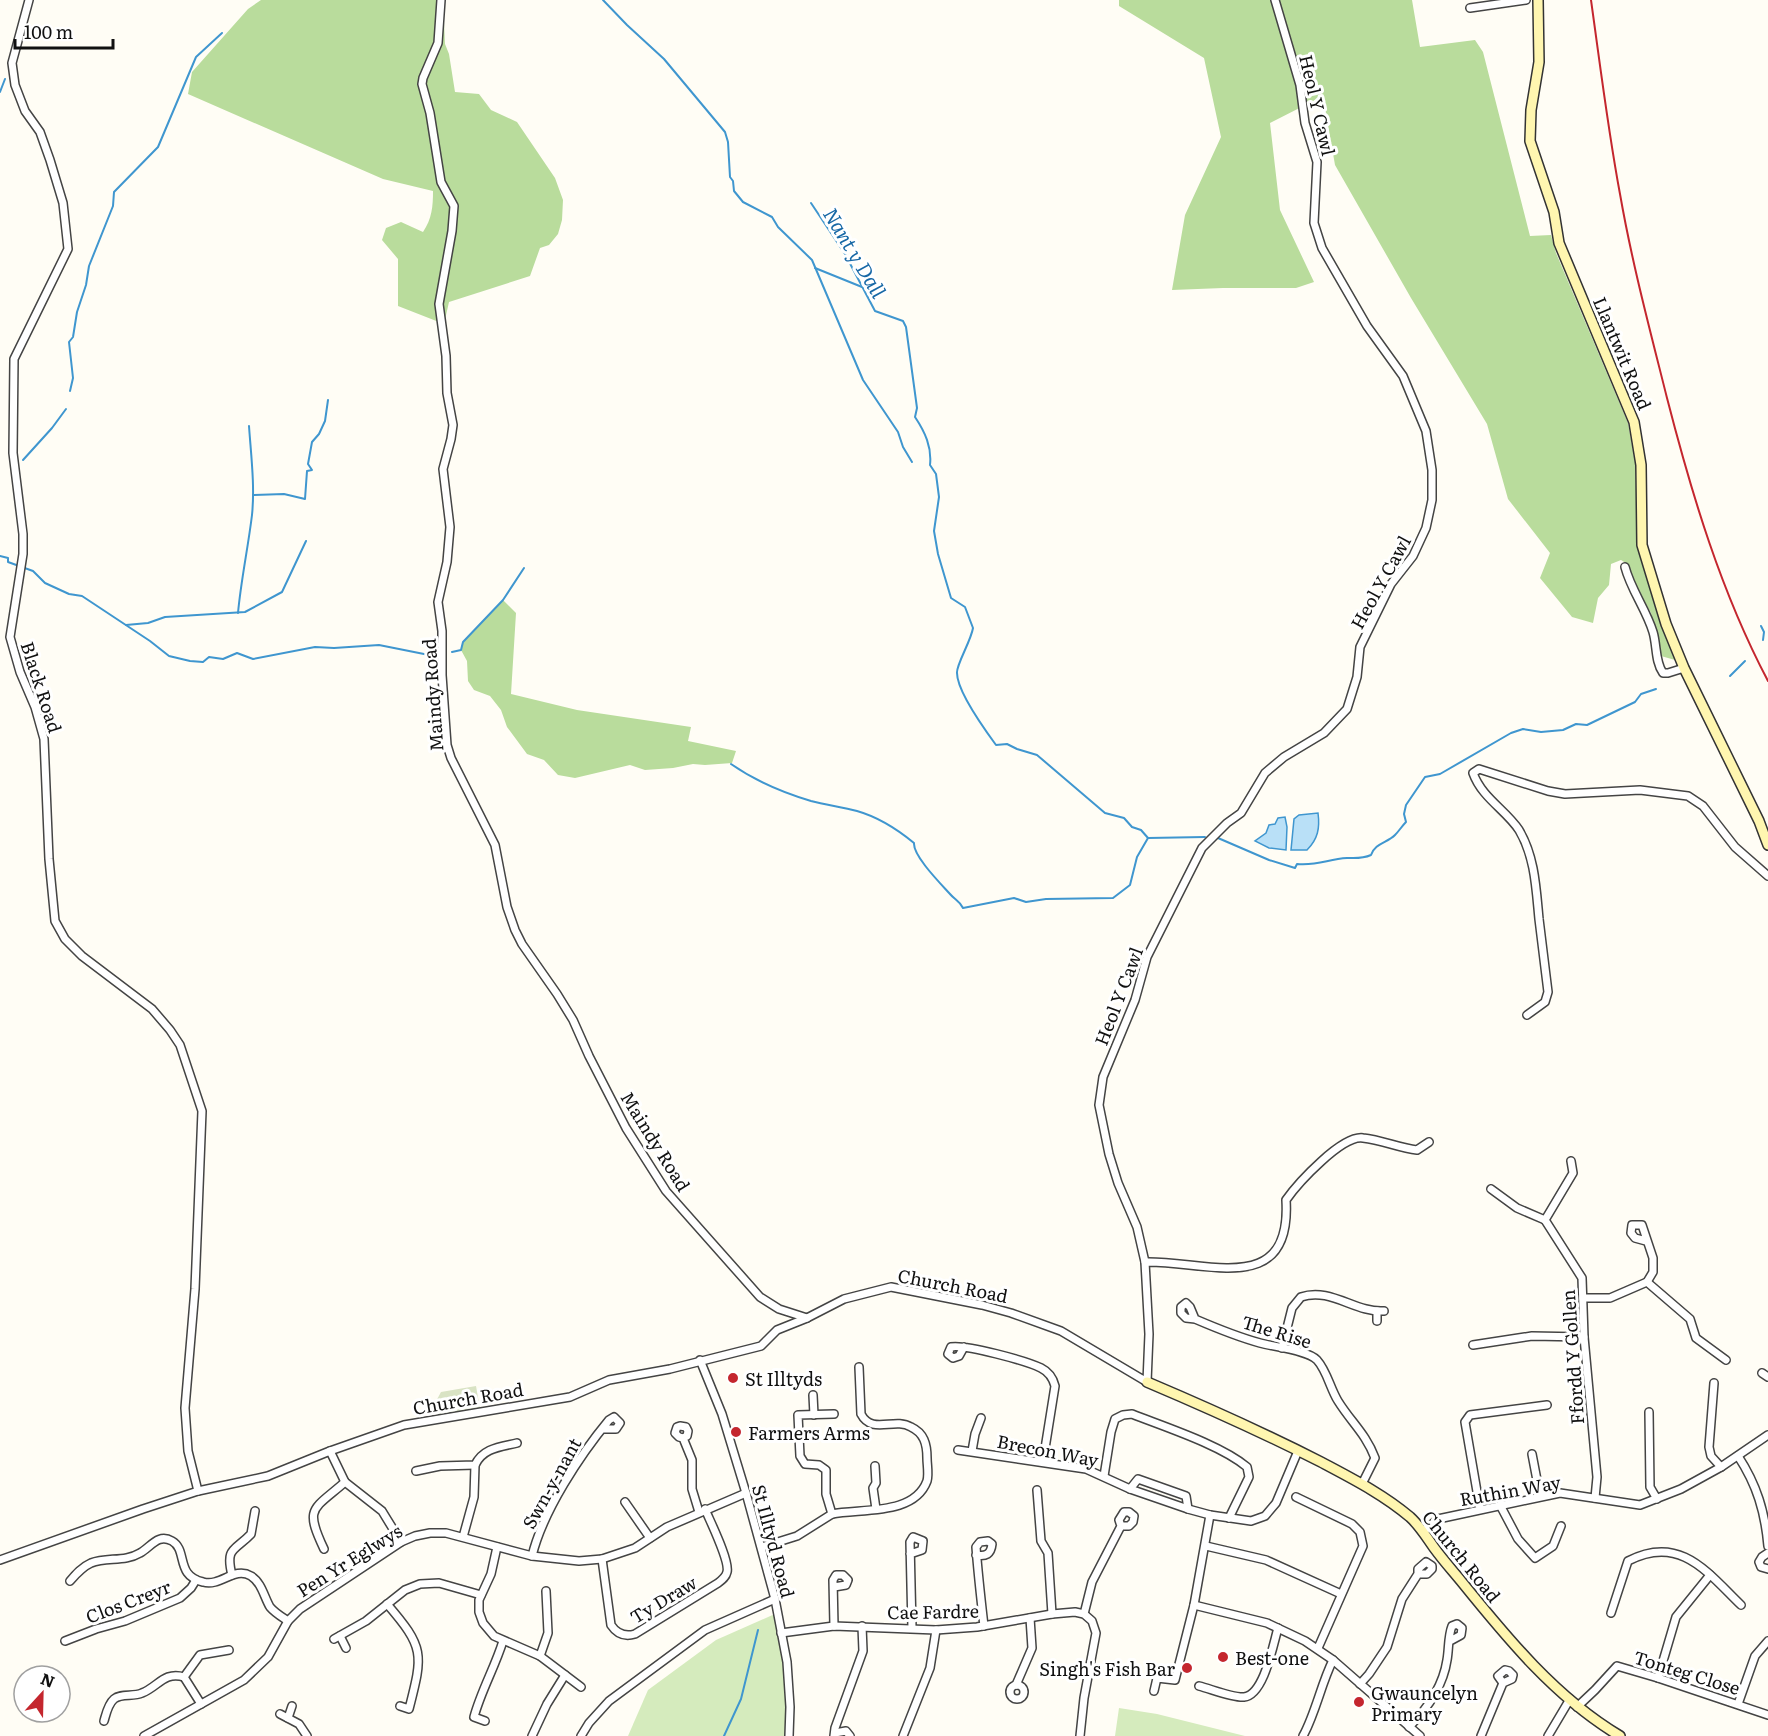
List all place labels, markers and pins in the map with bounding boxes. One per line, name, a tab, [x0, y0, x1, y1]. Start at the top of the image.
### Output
place label: St Illtyds	[745, 1365, 822, 1392]
marker: St Illtyds	[726, 1371, 740, 1385]
place label: Farmers Arms	[748, 1419, 870, 1446]
marker: Farmers Arms	[729, 1425, 743, 1439]
place label: Best-one	[1235, 1644, 1309, 1671]
marker: Best-one	[1216, 1650, 1230, 1664]
place label: Singh's Fish Bar	[1039, 1655, 1175, 1682]
marker: Singh's Fish Bar	[1180, 1661, 1194, 1675]
place label: Gwauncelyn Primary	[1371, 1679, 1478, 1727]
marker: Gwauncelyn Primary	[1352, 1695, 1366, 1709]

